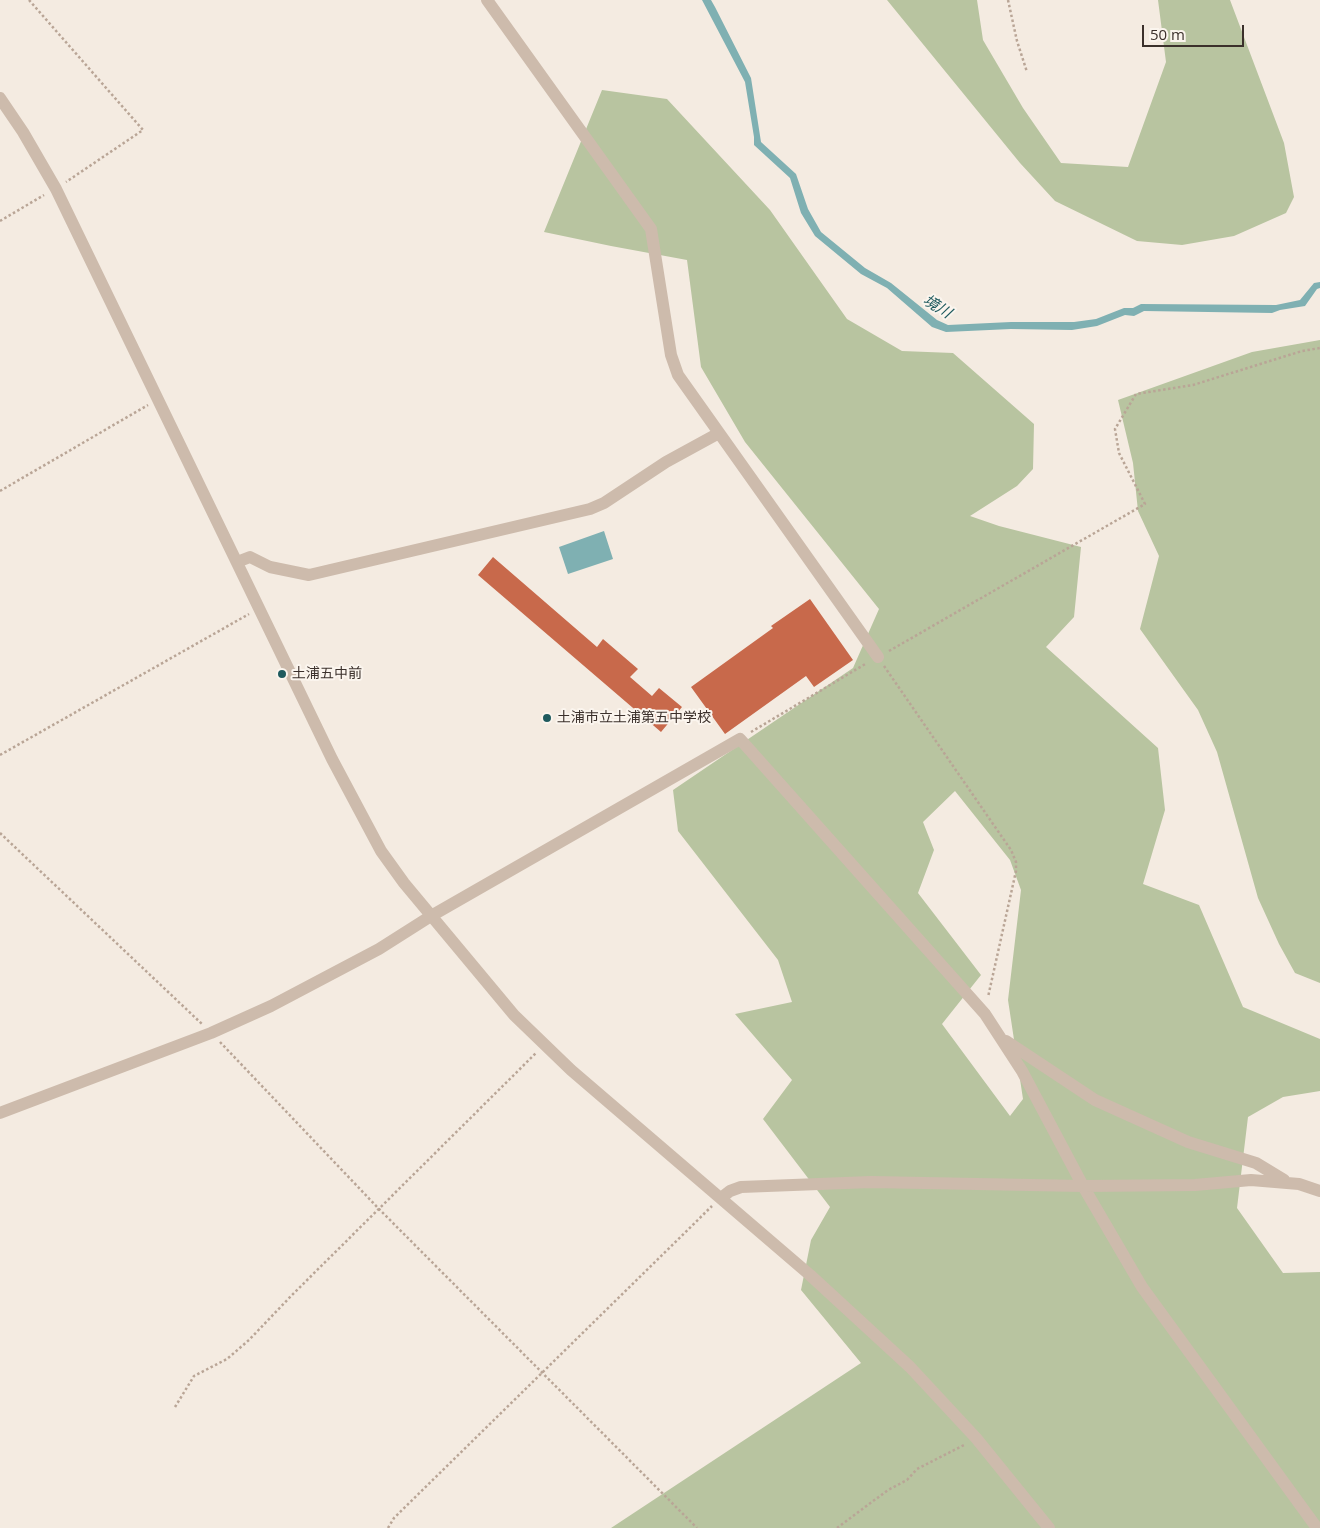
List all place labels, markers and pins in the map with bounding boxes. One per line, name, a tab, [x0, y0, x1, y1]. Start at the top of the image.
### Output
place label: 土浦五中前	[292, 666, 362, 682]
marker: 土浦五中前	[276, 668, 288, 680]
place label: 土浦市立土浦第五中学校	[557, 710, 711, 726]
marker: 土浦市立土浦第五中学校	[541, 712, 553, 724]

